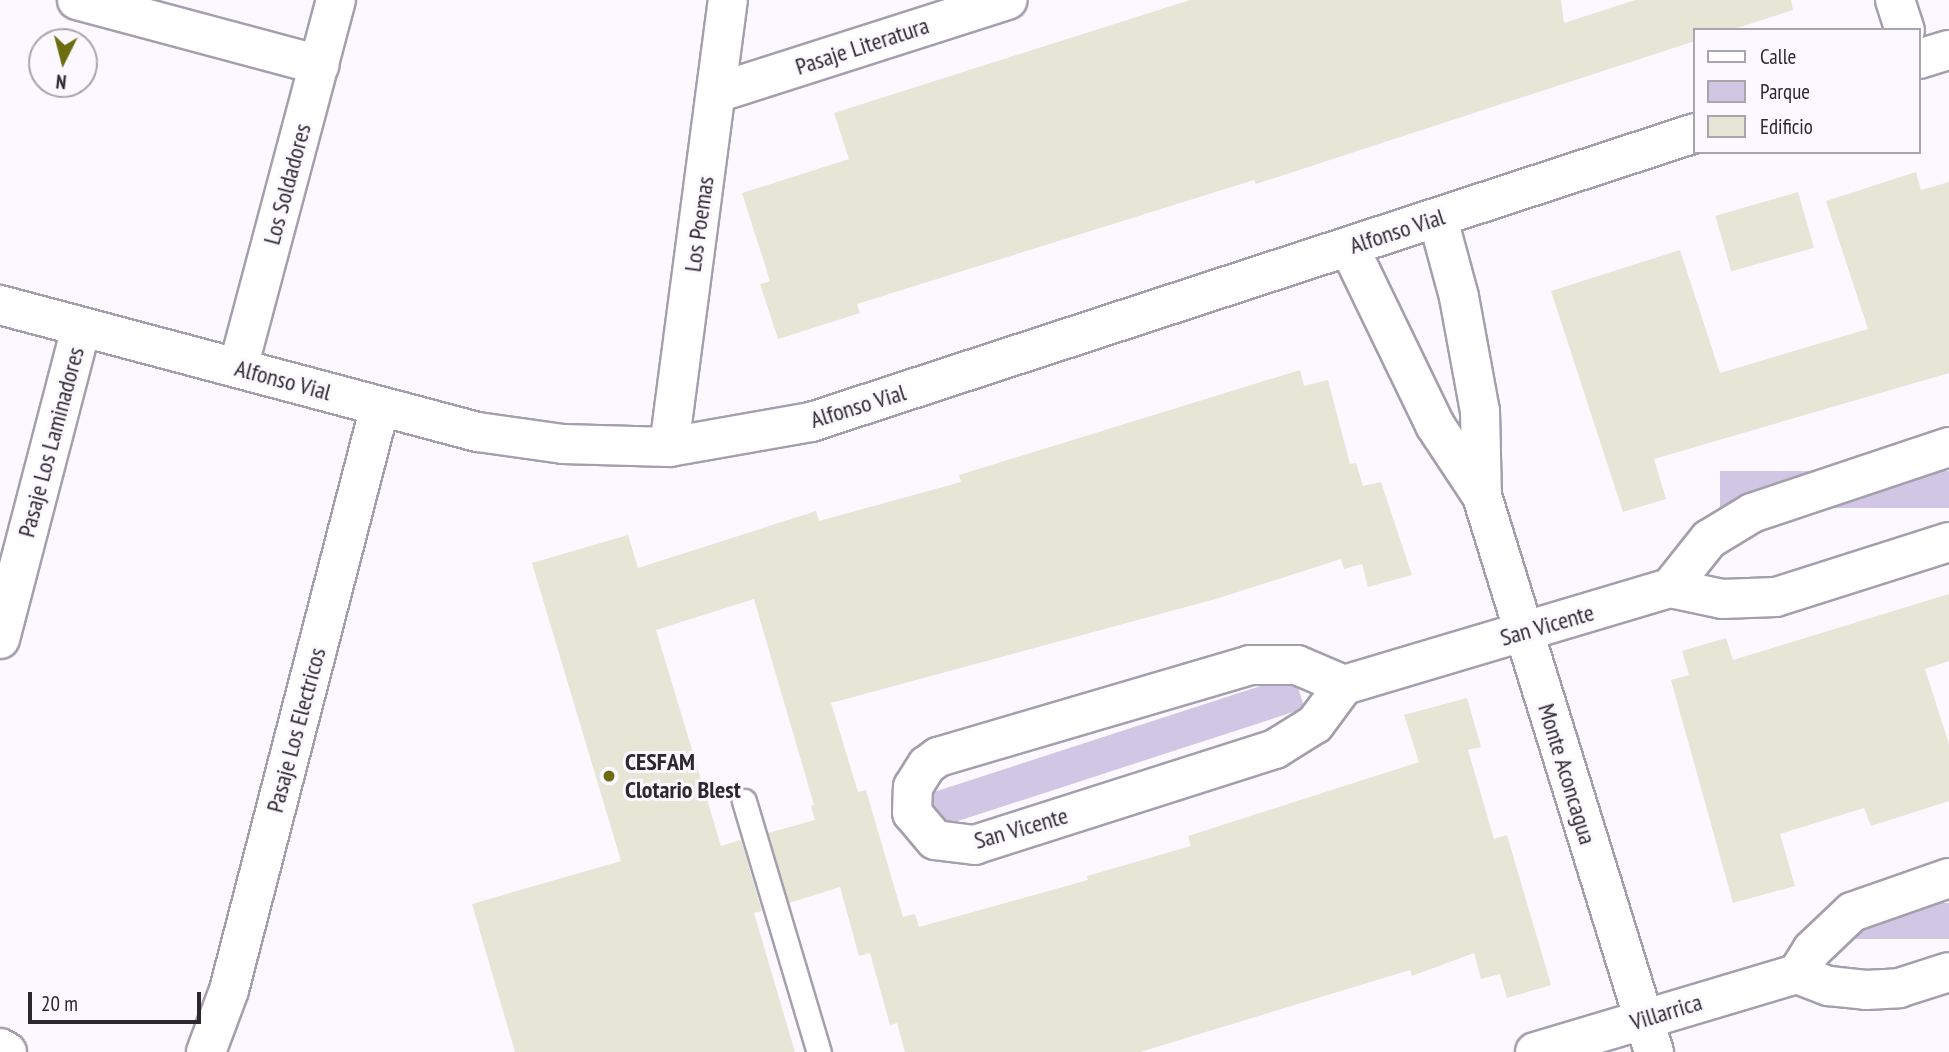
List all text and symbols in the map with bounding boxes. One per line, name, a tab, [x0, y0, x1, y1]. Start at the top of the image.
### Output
street label: Pasaje Literatura	[792, 11, 932, 81]
north arrow	[28, 28, 98, 98]
legend	[1694, 28, 1921, 154]
text: Calle	[1760, 43, 1796, 70]
text: N	[55, 69, 67, 94]
text: Parque	[1760, 78, 1810, 105]
text: Edificio	[1760, 113, 1813, 140]
street label: Los Soldadores	[257, 120, 317, 248]
street label: Los Poemas	[678, 174, 720, 274]
street label: Alfonso Vial	[1346, 202, 1448, 260]
street label: Pasaje Los Laminadores	[12, 344, 90, 540]
street label: Alfonso Vial	[232, 353, 334, 407]
street label: Alfonso Vial	[806, 378, 910, 434]
street label: San Vicente	[1497, 598, 1597, 652]
street label: Pasaje Los Electricos	[260, 645, 332, 815]
street label: Monte Aconcagua	[1532, 700, 1602, 848]
place label: CESFAM Clotario Blest	[625, 748, 741, 804]
marker: CESFAM Clotario Blest	[599, 766, 619, 786]
street label: San Vicente	[971, 801, 1071, 855]
scale bar	[32, 978, 205, 1022]
street label: Villarrica	[1627, 987, 1705, 1037]
text: 20 m	[41, 990, 78, 1017]

